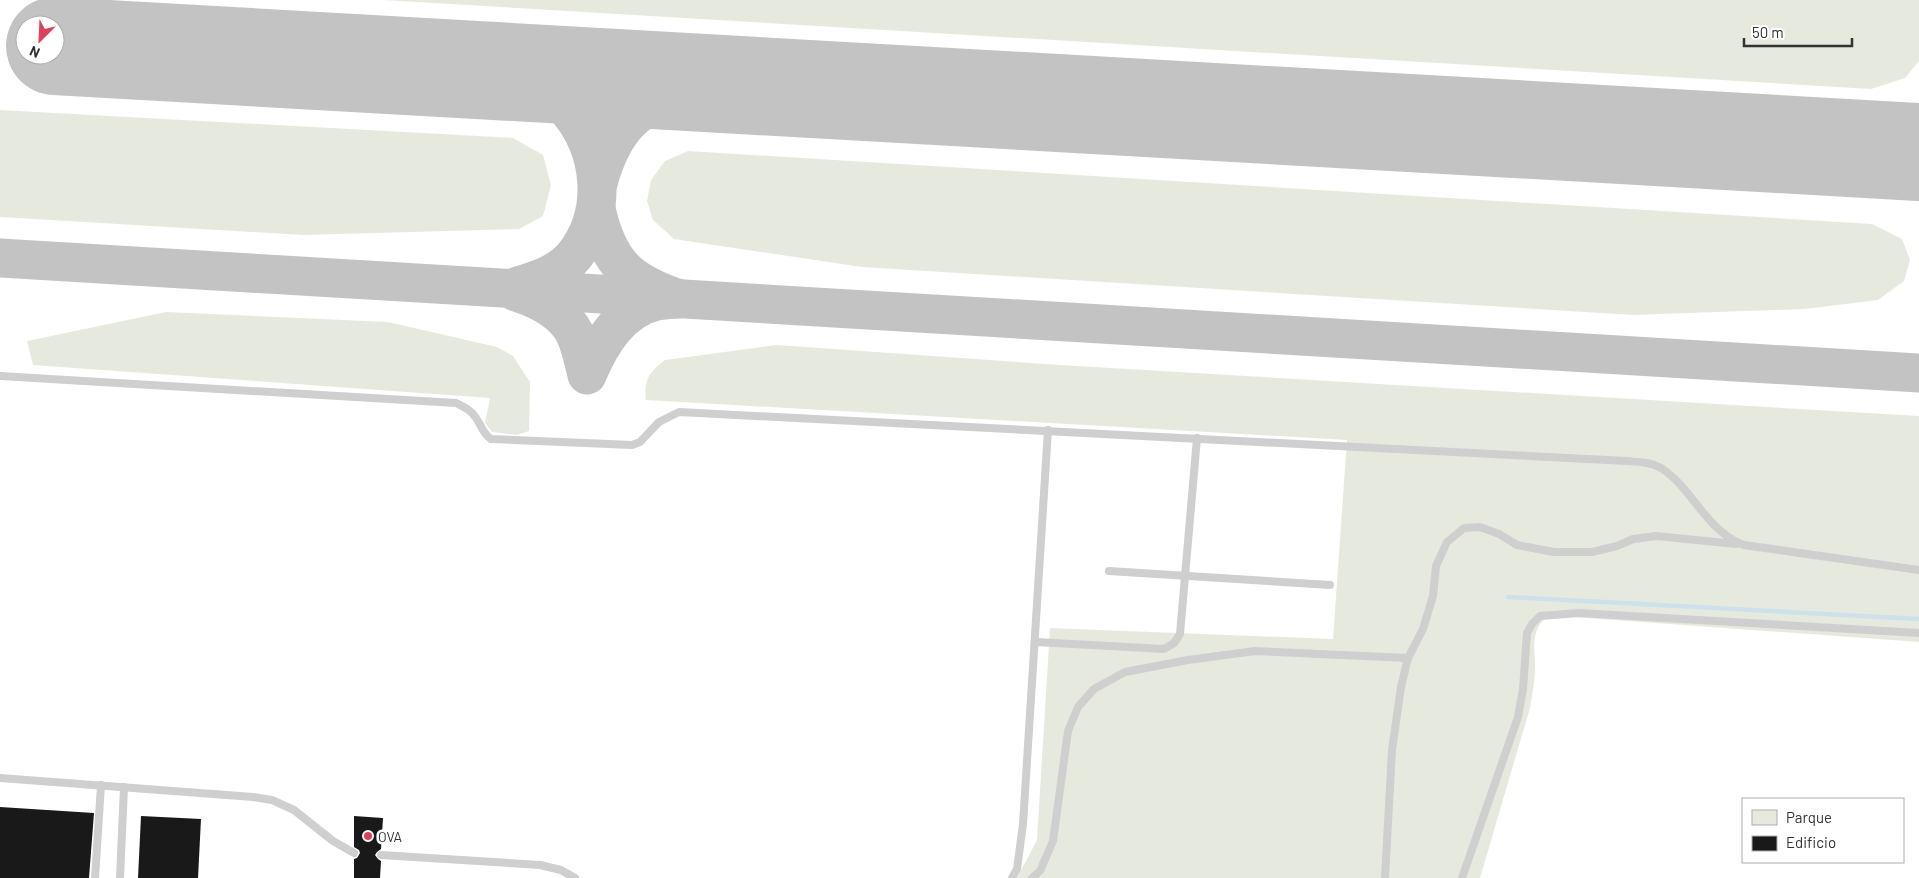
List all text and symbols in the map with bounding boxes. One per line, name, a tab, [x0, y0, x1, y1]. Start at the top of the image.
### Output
north arrow	[15, 15, 65, 65]
scale bar	[1744, 15, 1852, 47]
text: 50 m	[1752, 23, 1784, 41]
text: N	[27, 43, 42, 62]
legend	[1742, 798, 1904, 863]
text: Parque	[1786, 808, 1832, 826]
place label: OVA	[378, 828, 403, 845]
marker: OVA	[362, 830, 374, 842]
text: Edificio	[1786, 833, 1836, 851]

